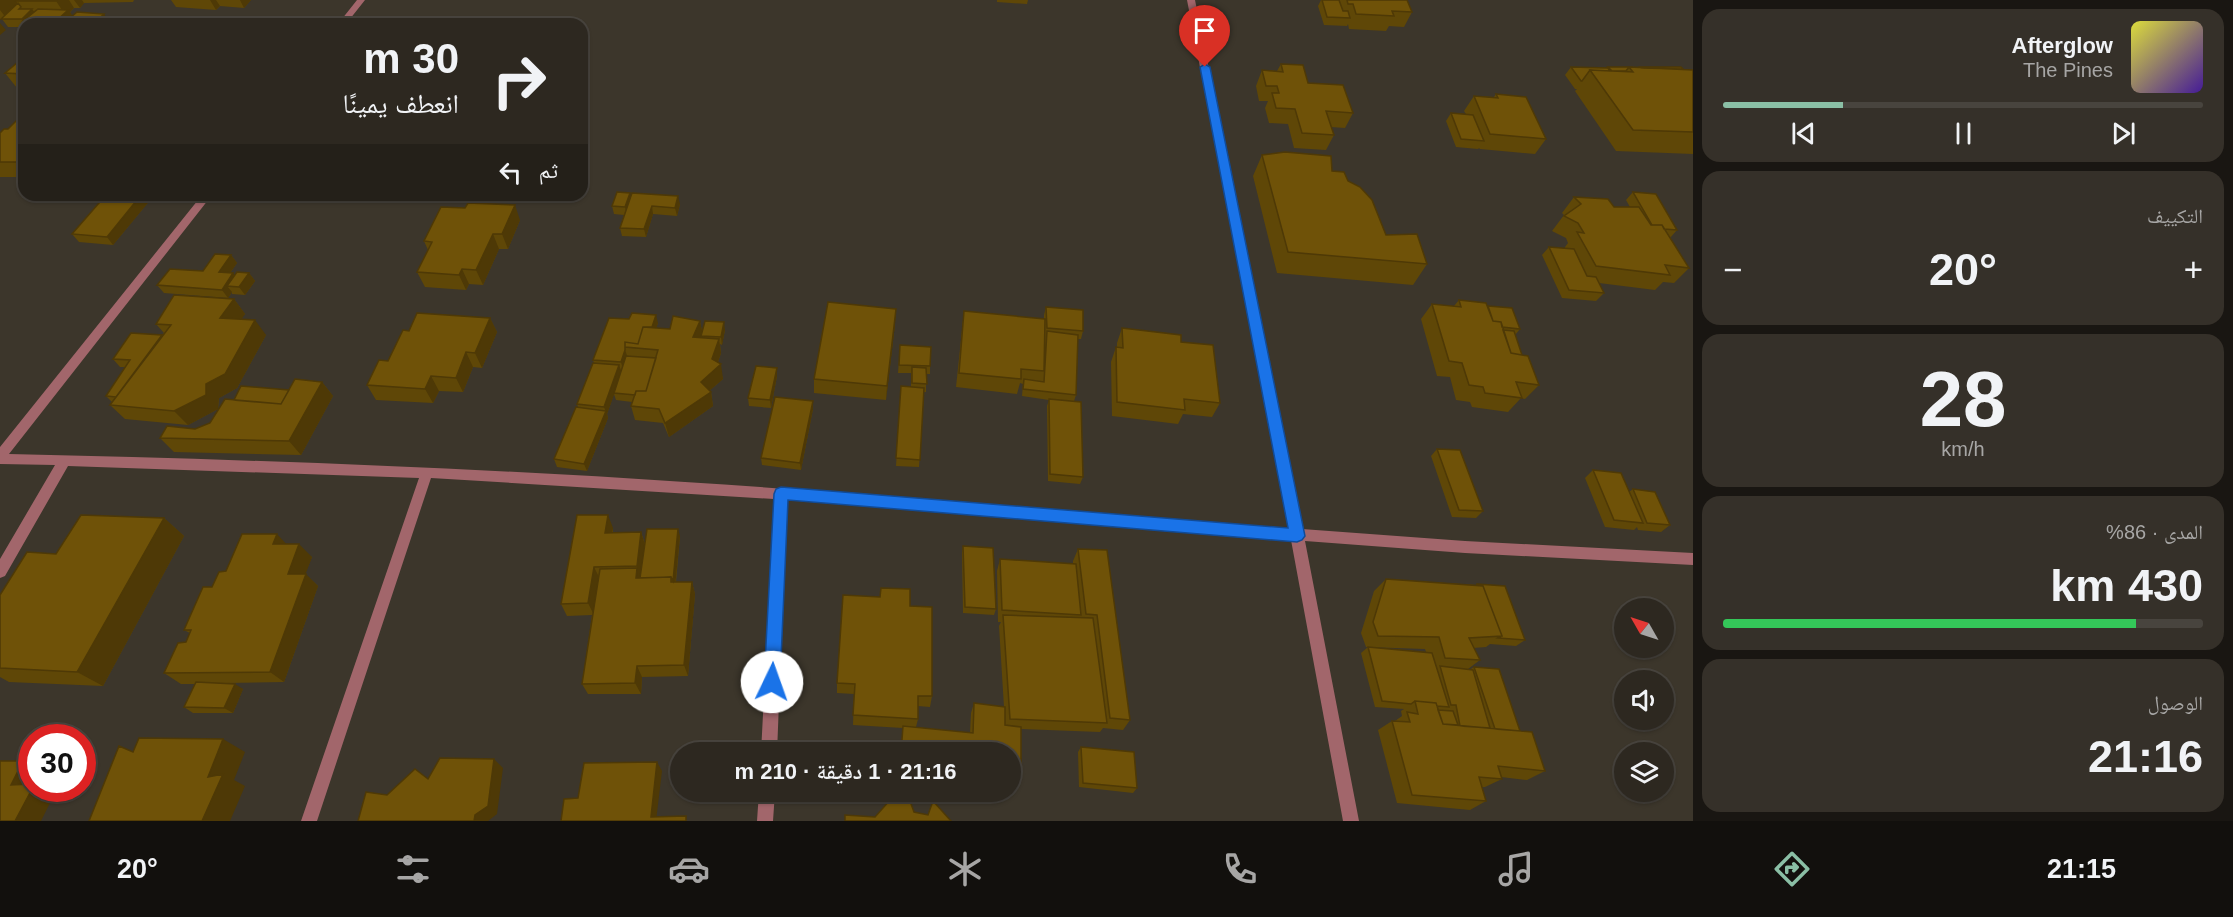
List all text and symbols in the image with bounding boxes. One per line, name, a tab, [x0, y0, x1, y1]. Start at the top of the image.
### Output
pin	[1179, 5, 1230, 67]
icon: arrive	[1188, 14, 1221, 47]
text: Afterglow	[2012, 33, 2113, 58]
text: 30 m	[363, 35, 459, 82]
icon: right	[480, 42, 558, 120]
text: The Pines	[2023, 59, 2113, 81]
text: انعطف يمينًا	[343, 89, 459, 119]
icon: previous	[1787, 117, 1820, 150]
icon: pause	[1947, 117, 1980, 150]
icon: next	[2107, 117, 2140, 150]
icon: left	[494, 156, 527, 189]
text: ثم	[539, 158, 558, 183]
text: التكييف	[2147, 205, 2203, 227]
text: 20°	[1929, 244, 1997, 295]
text: −	[1723, 251, 1742, 288]
text: +	[2184, 251, 2203, 288]
text: 28	[1920, 355, 2006, 443]
text: km/h	[1941, 438, 1985, 460]
text: المدى · 86%	[2106, 521, 2203, 543]
text: 430 km	[2050, 560, 2203, 611]
north arrow	[1614, 598, 1674, 658]
map controls	[1614, 598, 1674, 802]
position arrow	[740, 650, 804, 714]
button: sound	[1614, 670, 1674, 730]
text: الوصول	[2148, 692, 2203, 714]
speed limit sign: 30	[18, 724, 96, 802]
text: 21:16	[2088, 731, 2203, 782]
button: layers	[1614, 742, 1674, 802]
text: 21:16 · 1 دقيقة · 210 m	[735, 759, 956, 784]
icon: filters	[392, 848, 434, 890]
icon: car	[668, 848, 710, 890]
icon: climate	[944, 848, 986, 890]
icon: phone	[1219, 848, 1261, 890]
icon: music	[1495, 848, 1537, 890]
icon: directions	[1771, 848, 1813, 890]
text: 20°	[117, 854, 158, 884]
text: 21:15	[2047, 854, 2116, 884]

